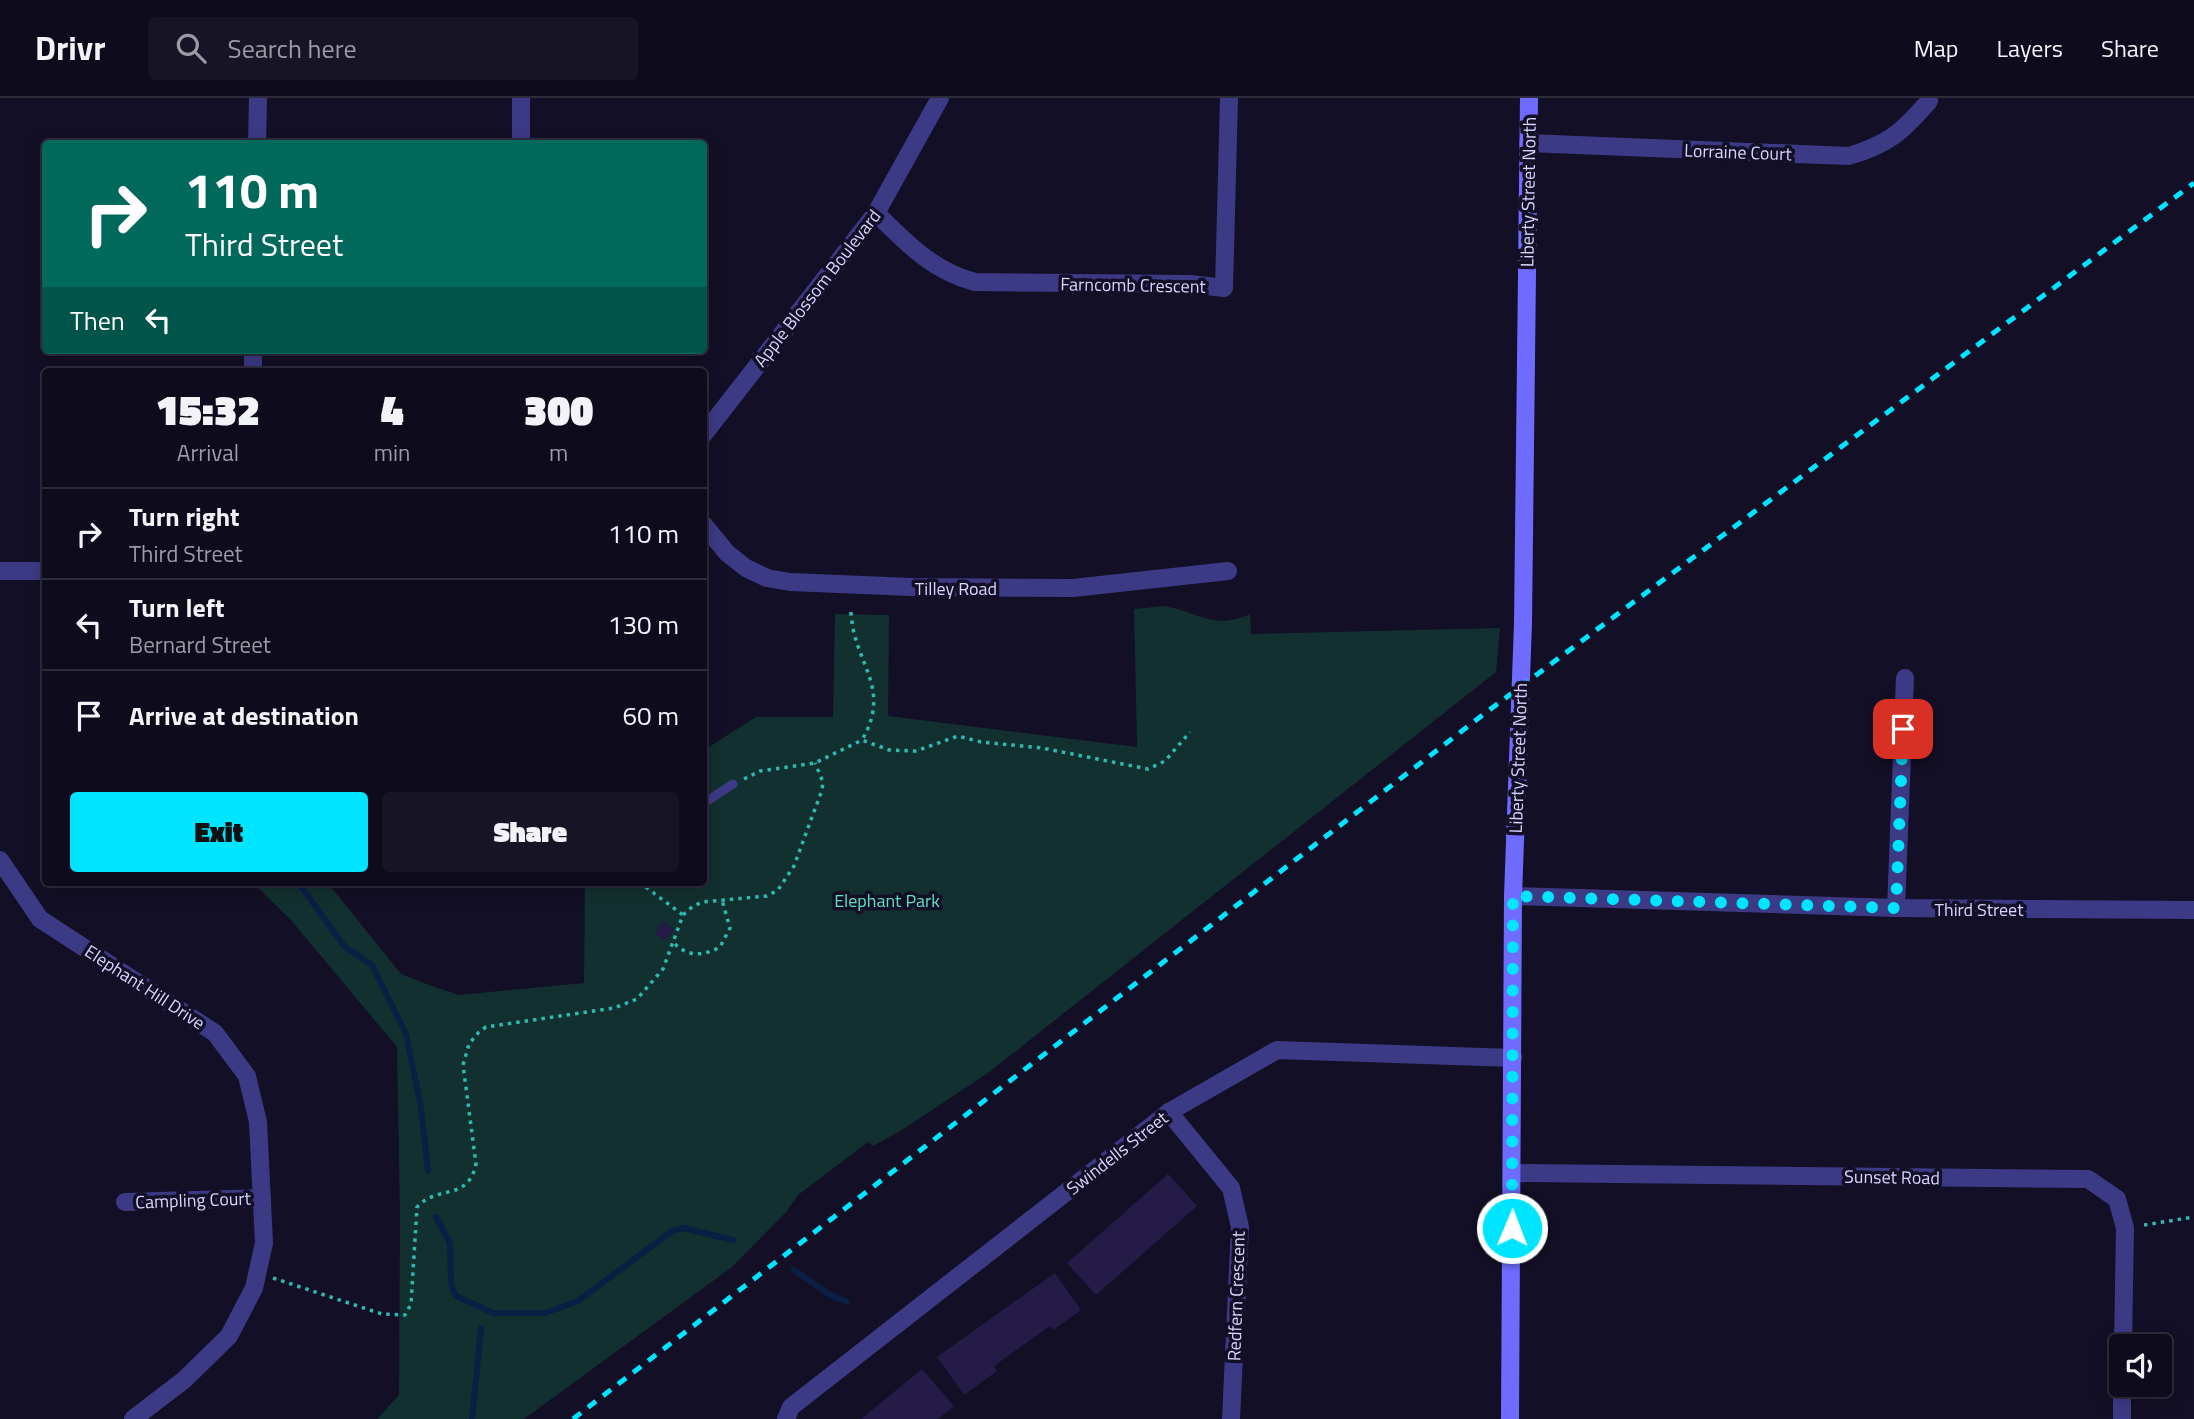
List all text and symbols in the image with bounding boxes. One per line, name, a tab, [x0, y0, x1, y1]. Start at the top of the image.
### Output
search box	[148, 17, 638, 80]
text: Drivr	[35, 23, 106, 73]
icon: search	[172, 29, 210, 67]
text: Search here	[228, 29, 357, 68]
text: Map	[1914, 30, 1959, 66]
text: Layers	[1997, 30, 2063, 66]
text: Share	[2101, 30, 2159, 66]
street label: Liberty Street North	[1513, 117, 1543, 267]
street label: Lorraine Court	[1684, 137, 1793, 167]
text: 110 m	[185, 152, 319, 227]
icon: right	[70, 168, 161, 259]
street label: Apple Blossom Boulevard	[747, 204, 887, 372]
text: Third Street	[185, 220, 343, 268]
street label: Farncomb Crescent	[1060, 270, 1207, 300]
text: Then	[70, 301, 125, 340]
icon: left	[139, 301, 177, 339]
text: 15:32	[156, 377, 260, 441]
text: 4	[381, 377, 404, 441]
text: 300	[524, 377, 593, 441]
text: Arrival	[177, 435, 239, 470]
text: min	[374, 435, 410, 470]
text: m	[549, 435, 568, 470]
text: Turn right	[129, 497, 240, 536]
text: 110 m	[608, 514, 679, 553]
icon: right	[70, 515, 108, 553]
text: Third Street	[129, 536, 243, 571]
street label: Tilley Road	[915, 575, 997, 602]
text: Turn left	[129, 588, 224, 627]
text: 130 m	[608, 605, 679, 644]
icon: left	[70, 606, 108, 644]
text: Bernard Street	[129, 627, 271, 662]
street label: Liberty Street North	[1502, 682, 1534, 834]
text: Arrive at destination	[129, 696, 359, 735]
text: 60 m	[622, 696, 679, 735]
icon: arrive	[70, 697, 108, 735]
pin	[1873, 699, 1933, 759]
icon: arrive	[1884, 710, 1922, 748]
button: Exit	[70, 792, 368, 872]
button: Share	[382, 792, 679, 872]
park label: Elephant Park	[834, 887, 940, 914]
street label: Third Street	[1935, 896, 2024, 923]
street label: Elephant Hill Drive	[79, 938, 211, 1036]
street label: Swindells Street	[1060, 1104, 1174, 1201]
street label: Sunset Road	[1844, 1163, 1940, 1191]
street label: Campling Court	[135, 1184, 252, 1216]
position arrow	[1475, 1191, 1549, 1265]
street label: Redfern Crescent	[1220, 1230, 1252, 1362]
map controls	[2109, 1334, 2172, 1397]
button: sound	[2109, 1334, 2172, 1397]

